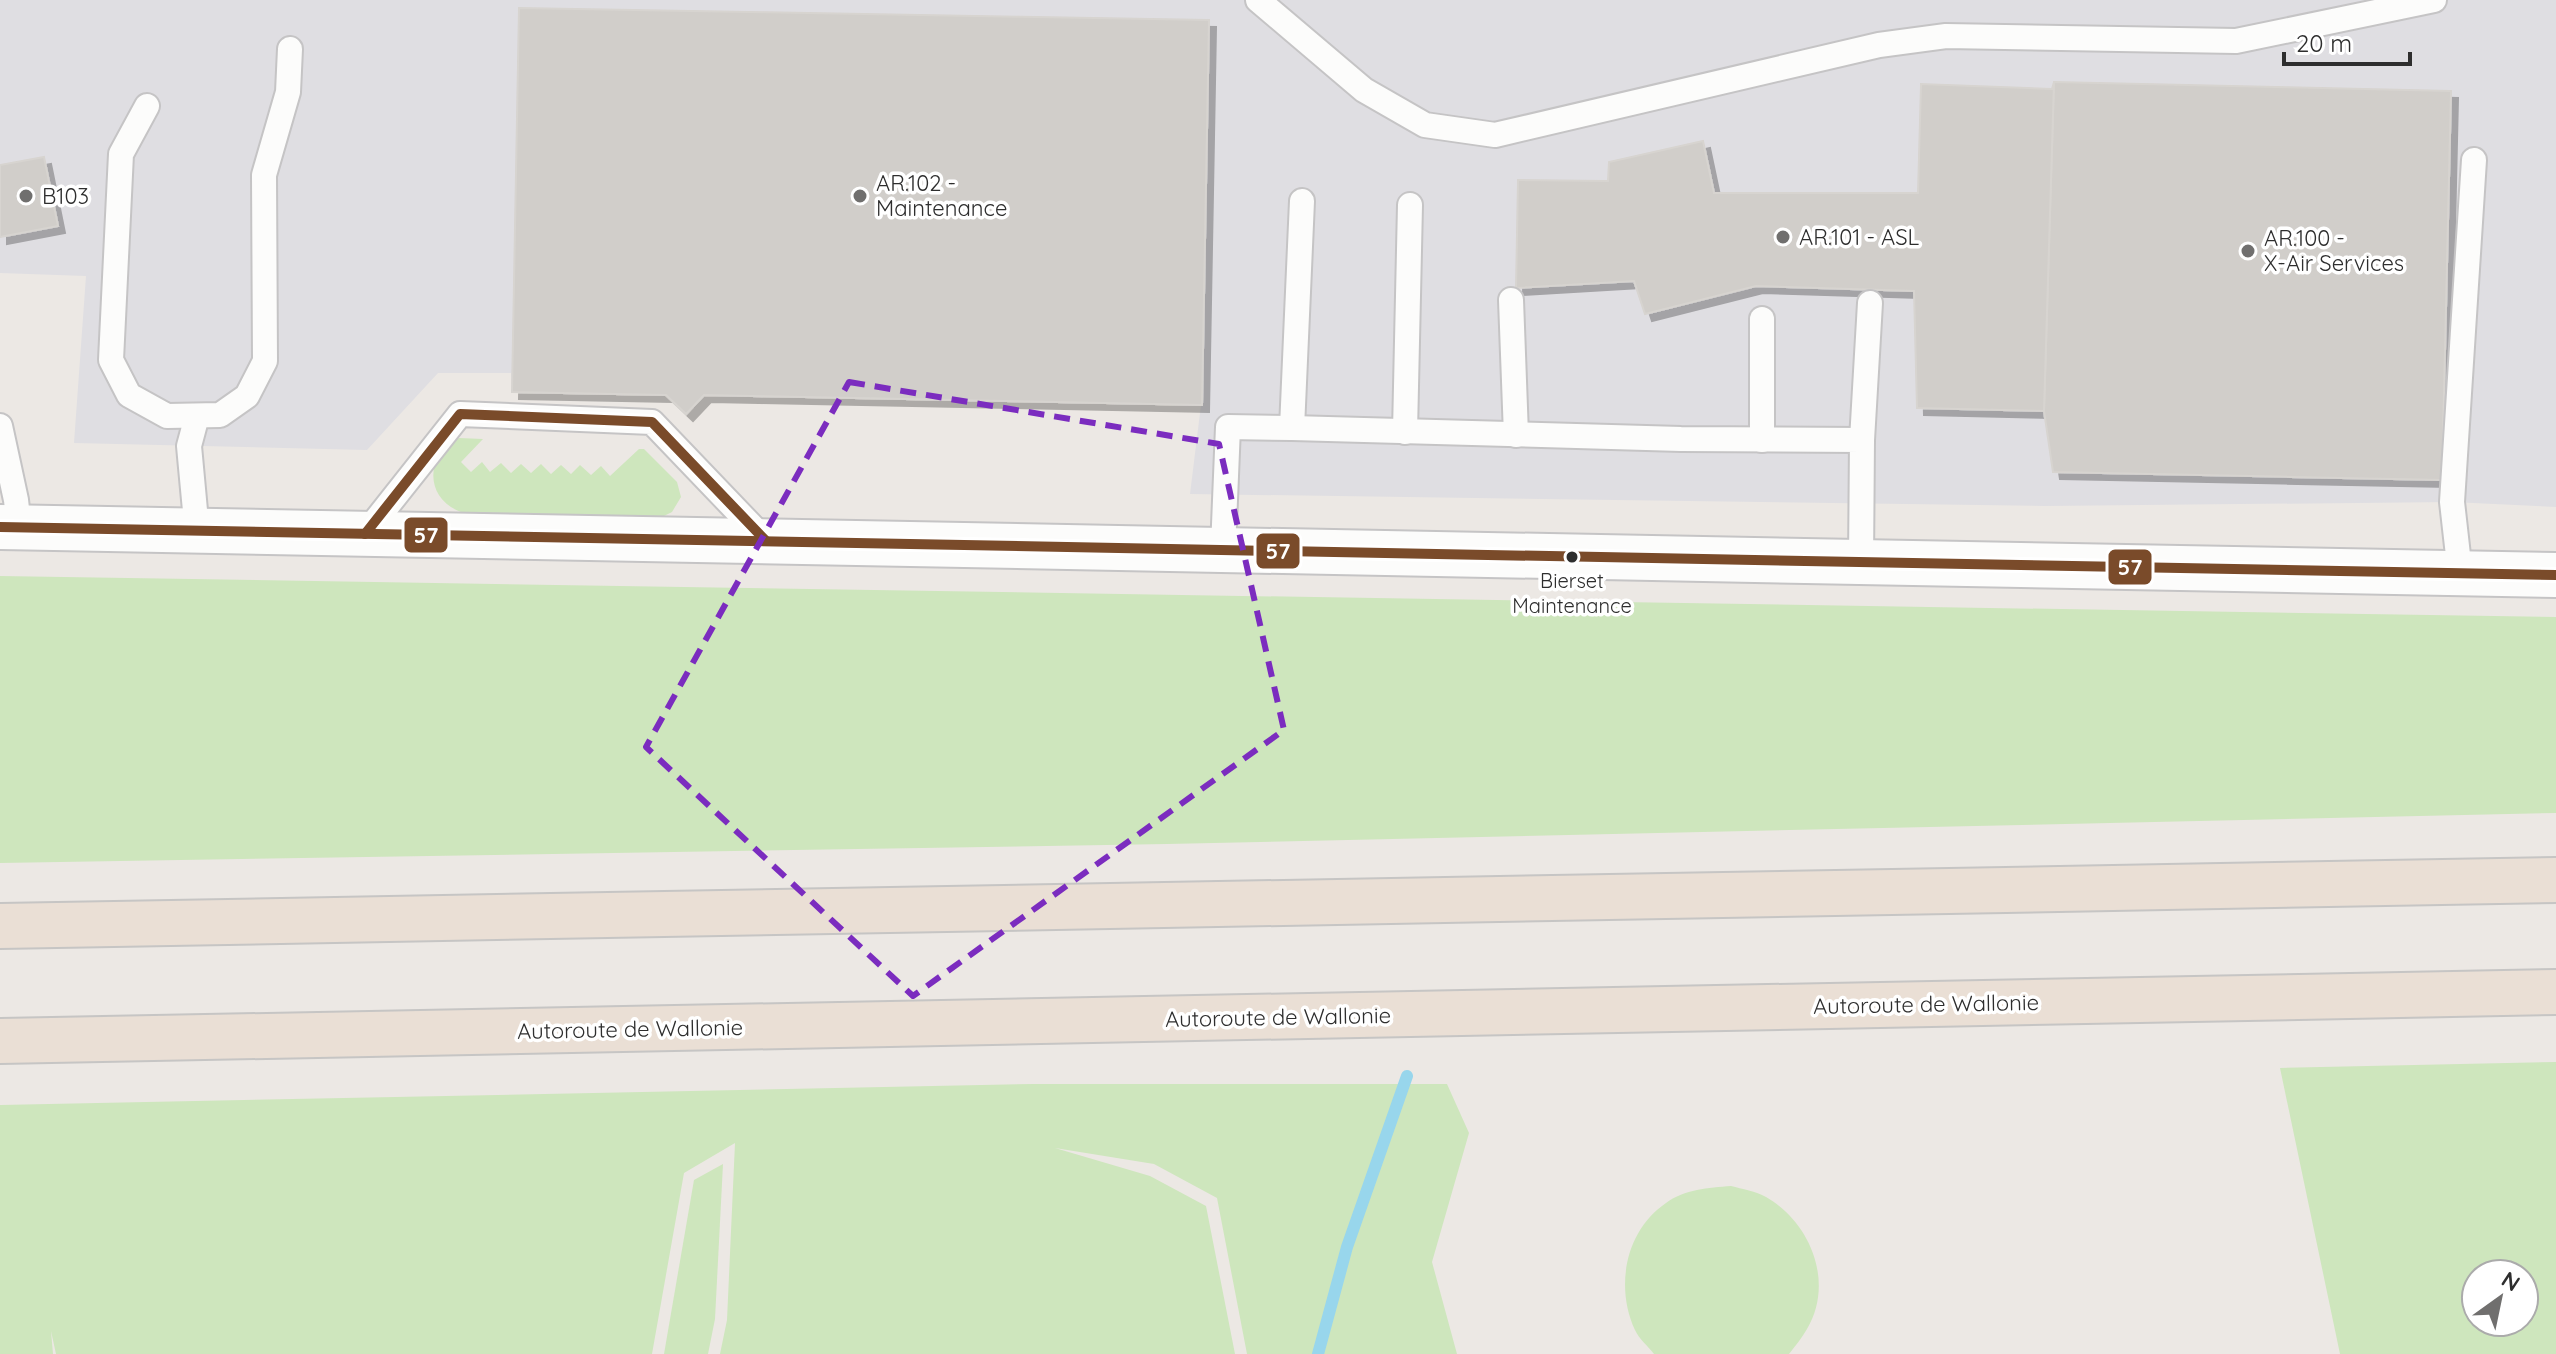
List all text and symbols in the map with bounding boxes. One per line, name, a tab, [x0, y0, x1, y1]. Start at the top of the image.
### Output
scale bar	[2284, 16, 2410, 66]
text: 20 m	[2296, 28, 2352, 58]
place label: AR.102 - Maintenance	[876, 169, 1007, 222]
place label: B103	[42, 182, 89, 210]
marker: B103	[17, 187, 35, 205]
marker: AR.102 - Maintenance	[851, 187, 869, 205]
place label: AR.101 - ASL	[1799, 223, 1920, 251]
place label: AR.100 - X-Air Services	[2264, 224, 2404, 277]
marker: AR.101 - ASL	[1774, 228, 1792, 246]
marker: AR.100 - X-Air Services	[2239, 242, 2257, 260]
line badge: 57	[403, 516, 449, 554]
text: 57	[414, 521, 438, 549]
line badge: 57	[1255, 532, 1301, 570]
text: 57	[1266, 537, 1290, 565]
line badge: 57	[2107, 548, 2153, 586]
marker: Bierset Maintenance	[1564, 549, 1580, 565]
text: 57	[2118, 553, 2142, 581]
place label: Bierset Maintenance	[1512, 568, 1632, 618]
street label: Autoroute de Wallonie	[1813, 988, 2039, 1020]
street label: Autoroute de Wallonie	[1165, 1001, 1391, 1033]
street label: Autoroute de Wallonie	[517, 1013, 743, 1045]
north arrow	[2460, 1258, 2540, 1338]
text: N	[2496, 1265, 2525, 1297]

